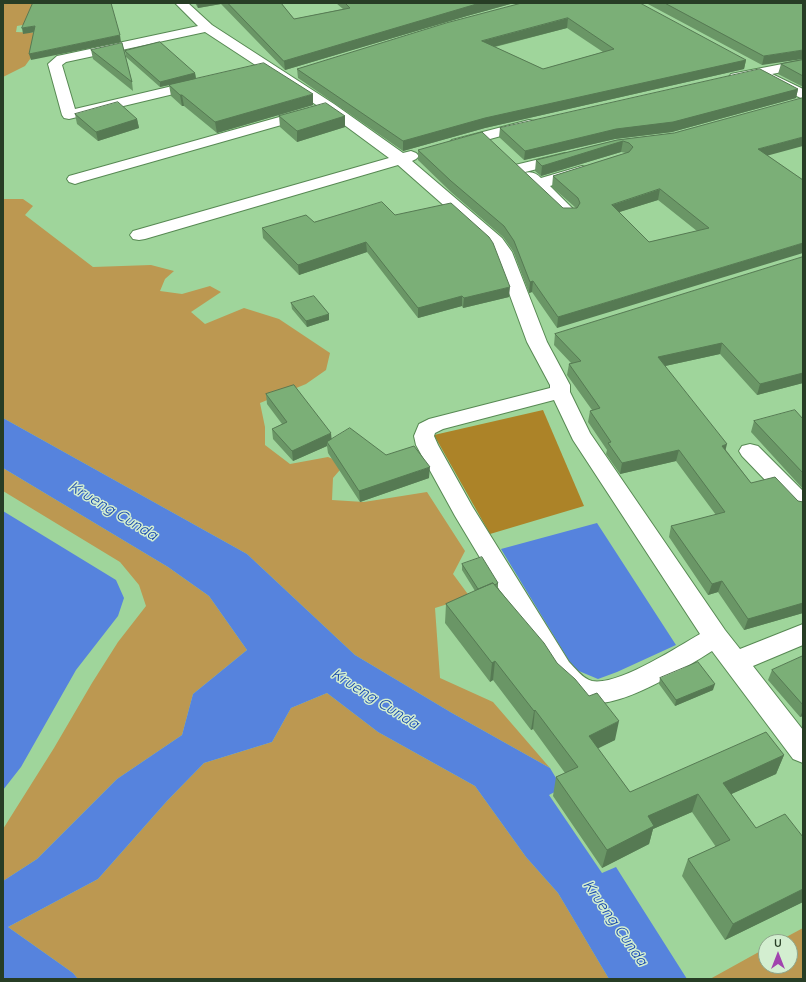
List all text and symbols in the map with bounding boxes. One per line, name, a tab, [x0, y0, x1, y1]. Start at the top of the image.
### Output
water label: Krueng Cunda	[65, 478, 161, 544]
water label: Krueng Cunda	[328, 665, 422, 733]
water label: Krueng Cunda	[579, 877, 651, 969]
north arrow	[758, 934, 798, 974]
text: U	[774, 936, 782, 950]

